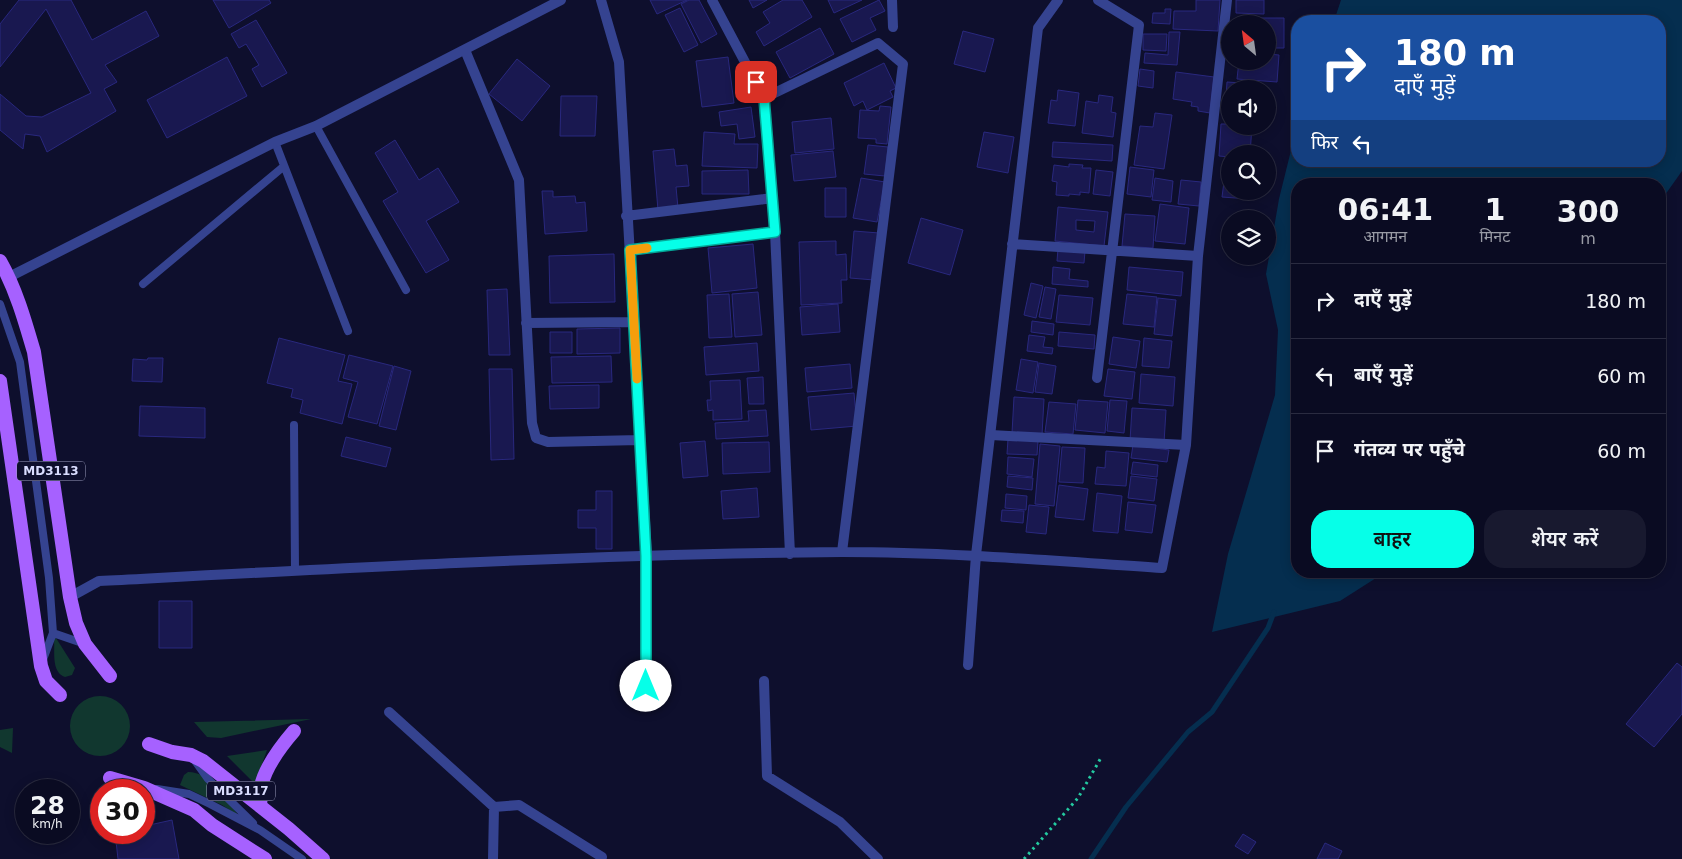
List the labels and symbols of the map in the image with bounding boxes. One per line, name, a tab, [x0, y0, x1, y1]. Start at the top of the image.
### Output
north arrow	[1221, 15, 1276, 70]
pin	[735, 61, 777, 103]
road number: MD3113	[17, 462, 85, 481]
position arrow	[619, 659, 671, 711]
speed limit sign: 30	[90, 779, 155, 844]
road number: MD3117	[207, 781, 275, 800]

